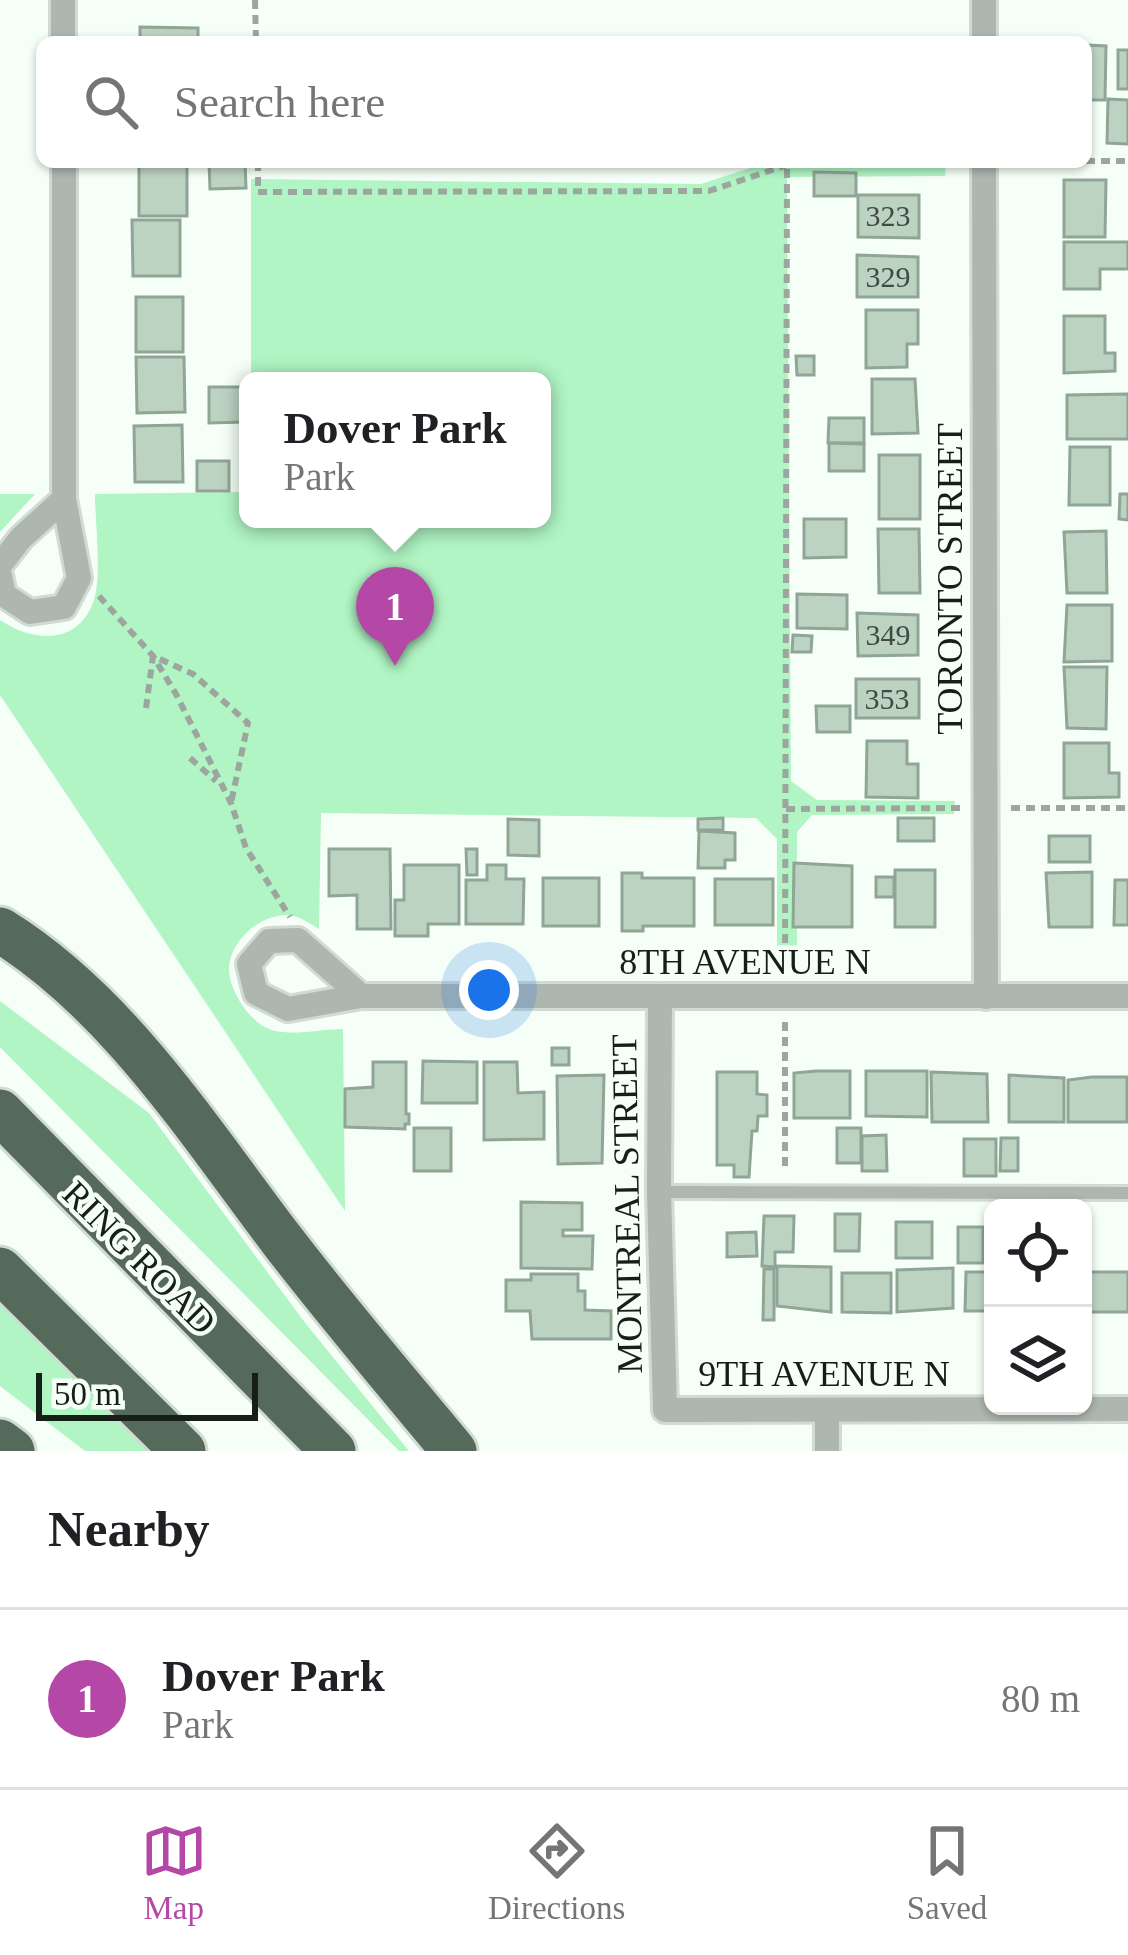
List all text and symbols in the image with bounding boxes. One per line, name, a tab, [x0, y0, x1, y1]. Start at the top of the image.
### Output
search box	[36, 36, 1092, 168]
icon: search	[78, 69, 144, 135]
text: Search here	[174, 77, 385, 127]
house number: 323	[866, 199, 911, 232]
house number: 329	[866, 260, 911, 293]
popup	[239, 372, 551, 528]
text: Dover Park	[284, 403, 506, 453]
street label: TORONTO STREET	[930, 423, 970, 735]
text: Park	[284, 455, 355, 498]
pin: 1	[356, 567, 434, 666]
house number: 349	[866, 618, 911, 651]
house number: 353	[865, 682, 910, 715]
street label: 8TH AVENUE N	[619, 942, 871, 982]
your location	[459, 960, 519, 1020]
street label: MONTREAL STREET	[604, 1034, 650, 1374]
street label: RING ROAD	[55, 1173, 224, 1342]
map controls	[984, 1199, 1092, 1415]
button: locate	[984, 1199, 1092, 1307]
button: layers	[984, 1307, 1092, 1415]
street label: 9TH AVENUE N	[698, 1354, 950, 1394]
scale bar	[36, 1367, 258, 1420]
text: 50 m	[54, 1376, 121, 1412]
text: Nearby	[48, 1501, 209, 1557]
text: Dover Park	[162, 1651, 385, 1701]
text: 1	[77, 1677, 97, 1720]
text: 80 m	[1001, 1677, 1080, 1720]
text: Park	[162, 1703, 234, 1746]
tab: Map	[141, 1818, 207, 1927]
tab: Directions	[488, 1818, 625, 1927]
tab: Saved	[907, 1818, 987, 1927]

